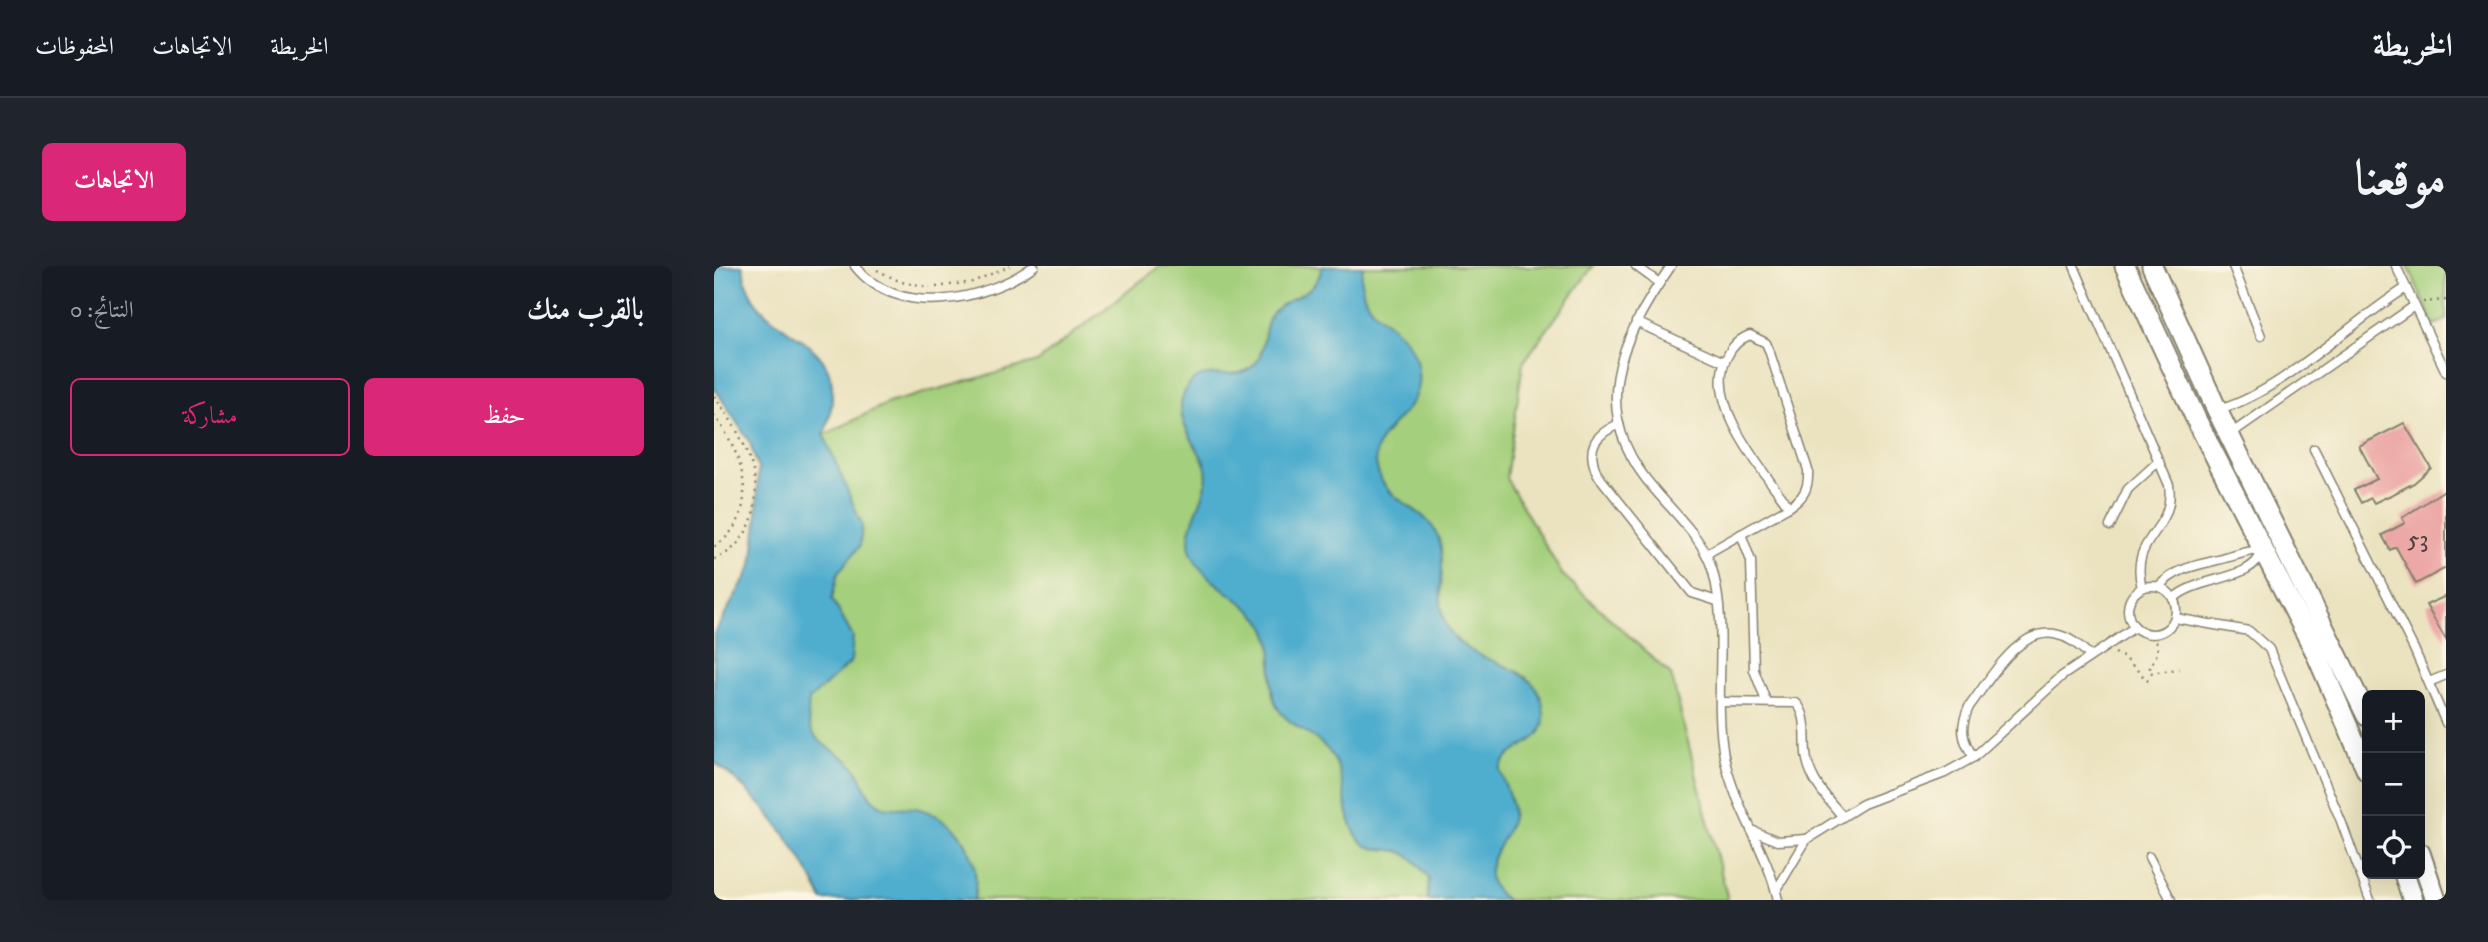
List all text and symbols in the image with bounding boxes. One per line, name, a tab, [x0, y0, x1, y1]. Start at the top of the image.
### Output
text: الخريطة	[2373, 26, 2453, 67]
text: المحفوظات	[35, 32, 114, 62]
text: الاتجاهات	[152, 32, 232, 62]
text: الخريطة	[270, 32, 329, 62]
button: الاتجاهات	[42, 143, 186, 221]
text: موقعنا	[2354, 149, 2446, 211]
text: بالقرب منك	[527, 292, 644, 329]
text: النتائج: 0	[70, 296, 134, 325]
button: مشاركة	[70, 378, 350, 456]
button: حفظ	[364, 378, 644, 456]
house number: 53	[2408, 525, 2428, 555]
map controls	[2362, 690, 2425, 879]
button: +	[2362, 690, 2425, 753]
button: −	[2362, 753, 2425, 816]
button: locate	[2362, 816, 2425, 879]

